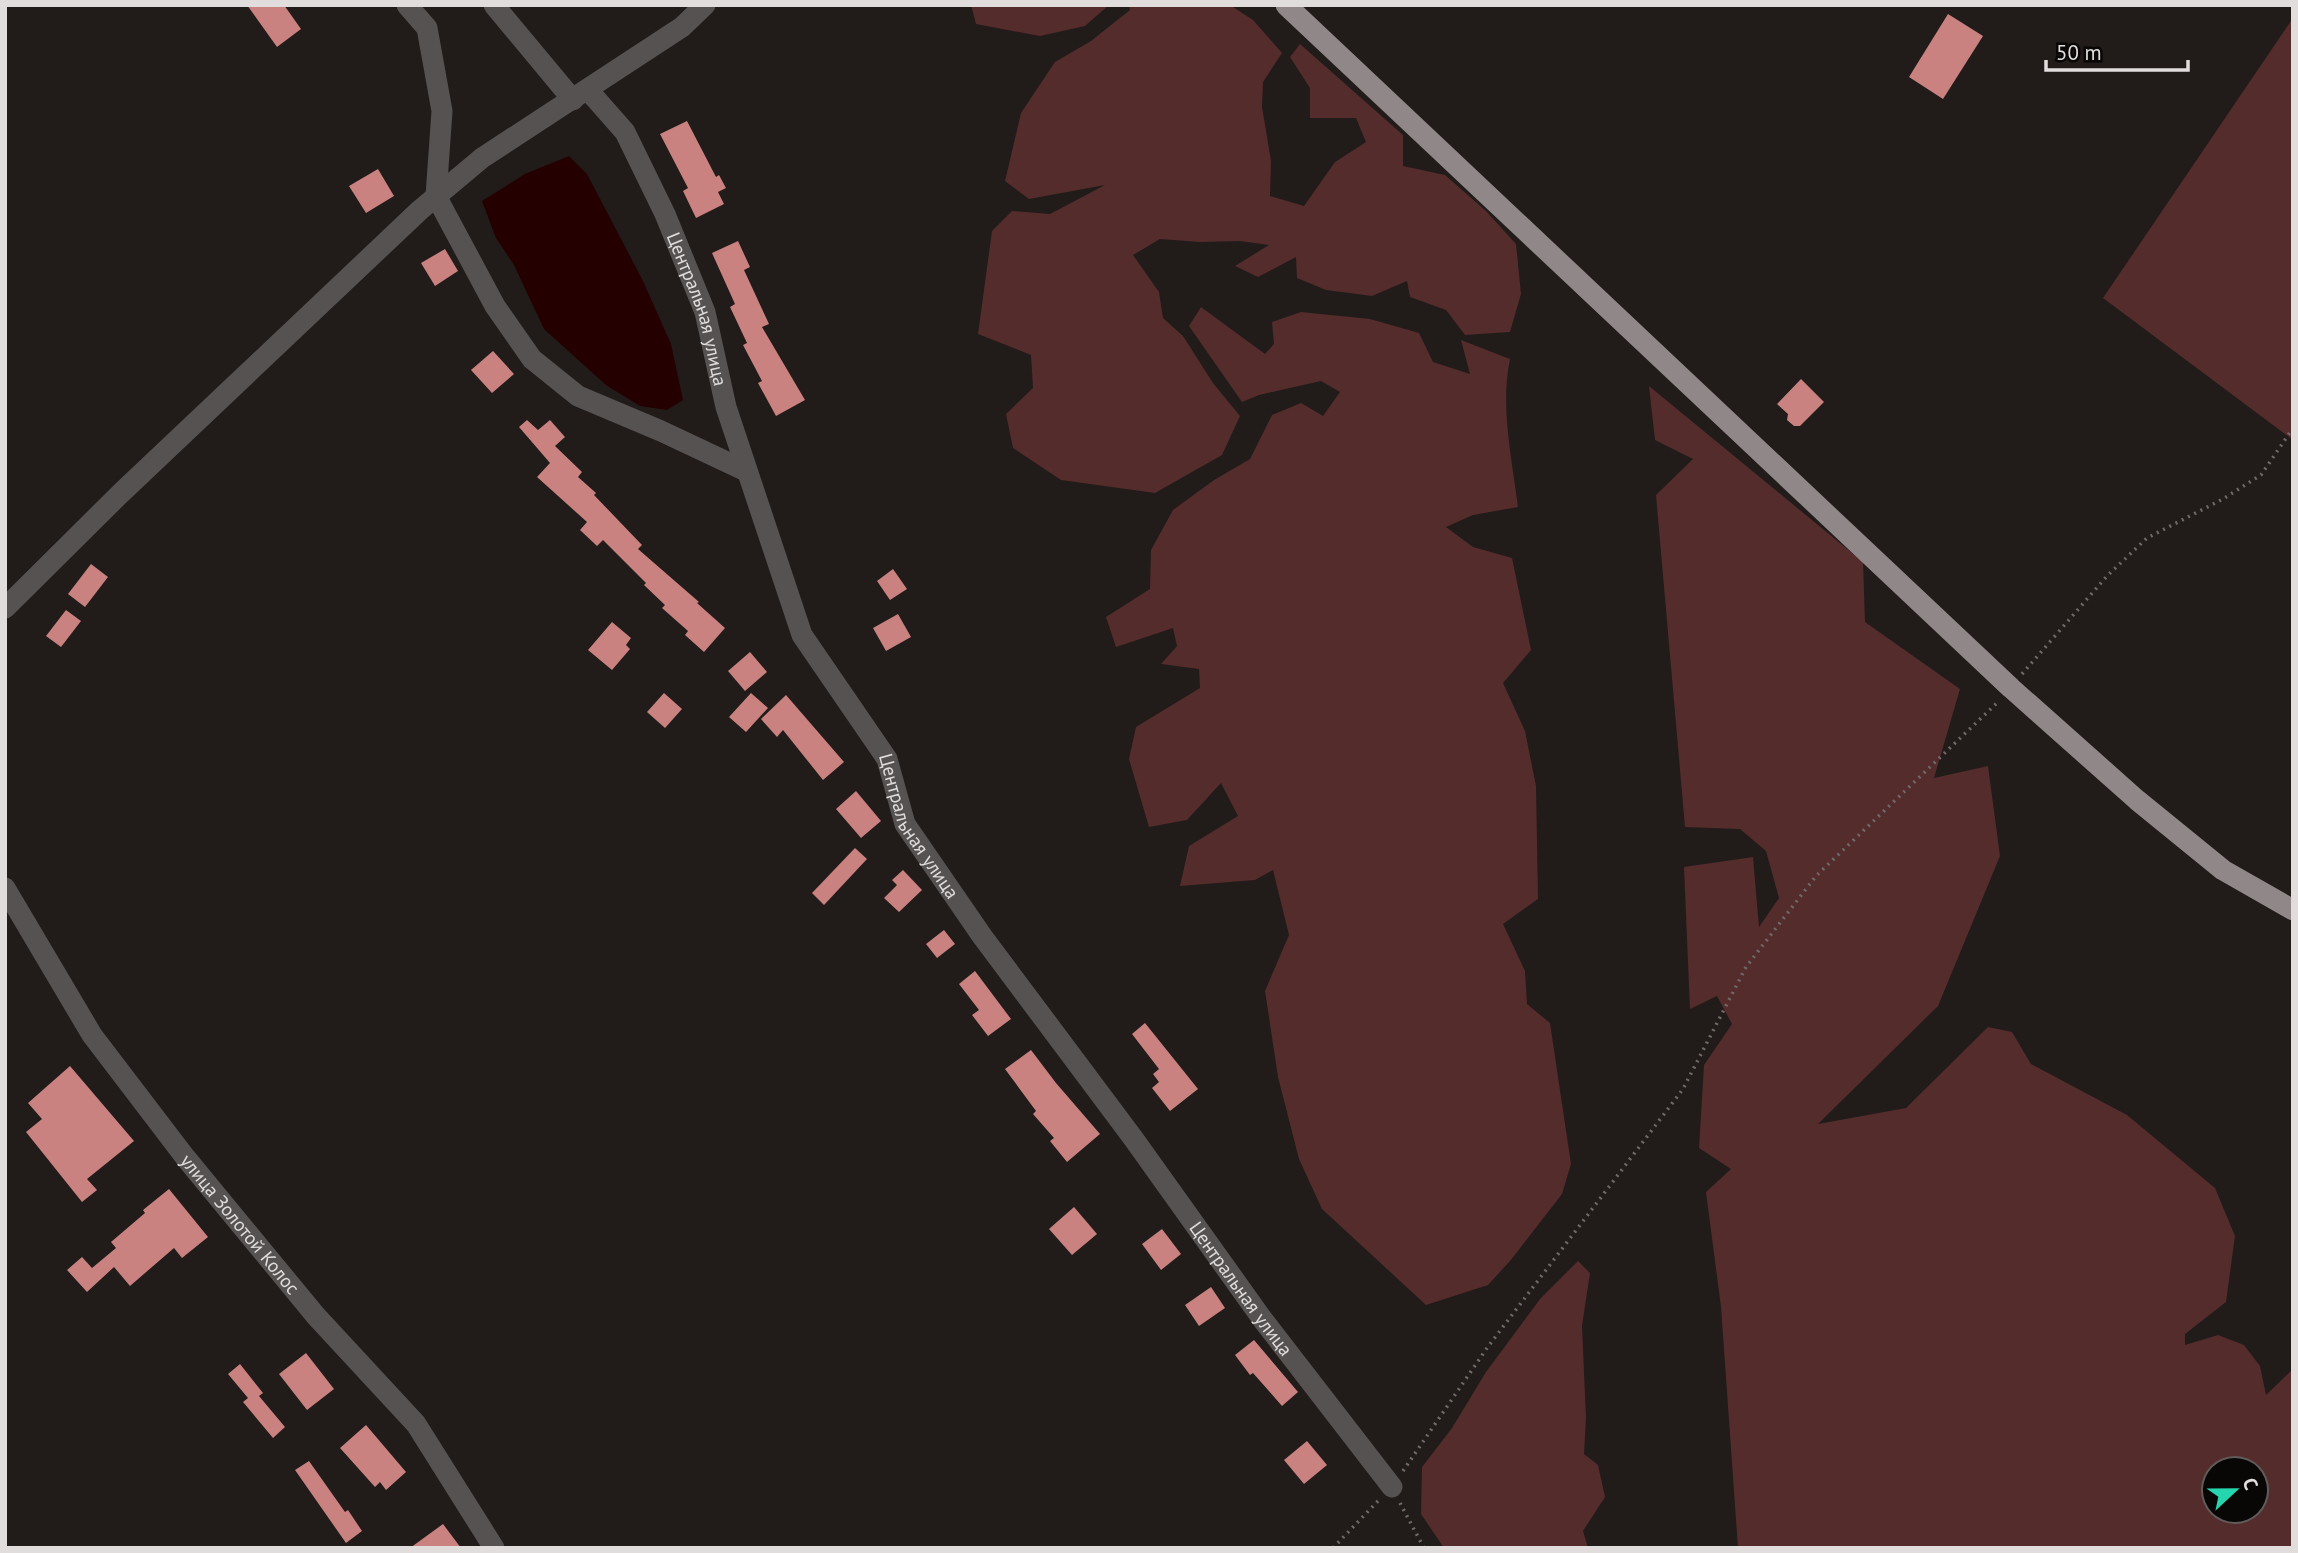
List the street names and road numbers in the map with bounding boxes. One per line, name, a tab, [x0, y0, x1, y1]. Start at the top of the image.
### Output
street label: Центральная улица	[662, 229, 733, 388]
street label: Центральная улица	[874, 751, 965, 903]
street label: улица Золотой Колос	[175, 1149, 305, 1299]
street label: Центральная улица	[1184, 1217, 1298, 1361]

